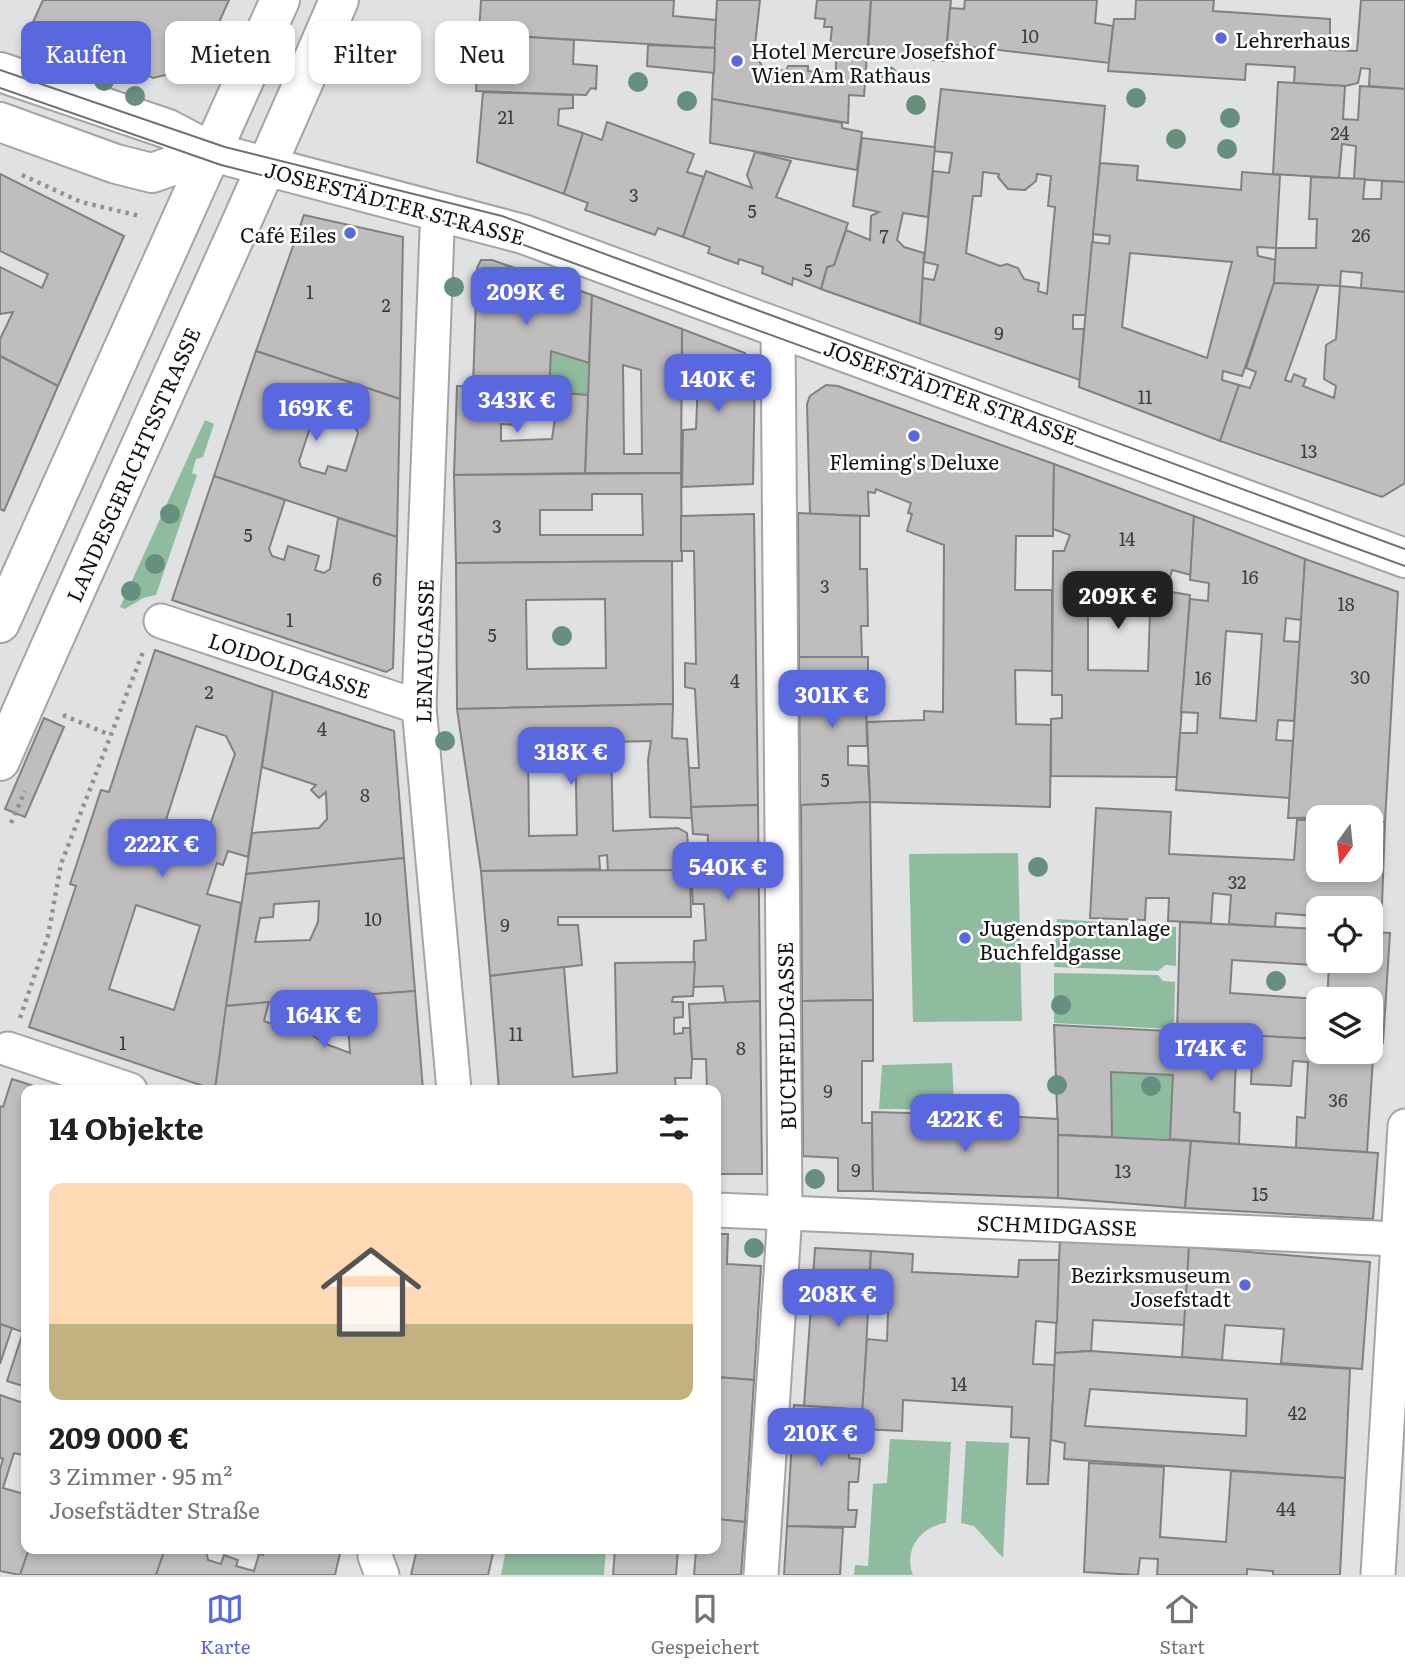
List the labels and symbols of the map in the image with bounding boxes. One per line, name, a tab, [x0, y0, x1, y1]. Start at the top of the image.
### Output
house number: 10	[1021, 22, 1039, 49]
place label: Lehrerhaus	[1235, 23, 1350, 54]
marker: Lehrerhaus	[1213, 30, 1229, 46]
place label: Hotel Mercure Josefshof Wien Am Rathaus	[751, 34, 997, 89]
marker: Hotel Mercure Josefshof Wien Am Rathaus	[729, 53, 745, 69]
house number: 21	[498, 103, 514, 130]
house number: 24	[1330, 119, 1350, 146]
street label: JOSEFSTÄDTER STRASSE	[262, 152, 528, 252]
house number: 3	[629, 181, 639, 208]
house number: 5	[747, 197, 757, 224]
place label: Café Eiles	[240, 218, 336, 249]
house number: 26	[1352, 221, 1371, 248]
house number: 7	[879, 222, 889, 249]
marker: Café Eiles	[342, 225, 358, 241]
house number: 5	[803, 256, 813, 283]
pin: 209K €	[469, 268, 583, 327]
house number: 1	[306, 278, 314, 305]
house number: 2	[381, 291, 391, 318]
house number: 9	[994, 319, 1004, 346]
street label: LANDESGERICHTSSTRASSE	[57, 322, 207, 606]
street label: JOSEFSTÄDTER STRASSE	[820, 331, 1082, 451]
pin: 140K €	[661, 354, 775, 414]
pin: 343K €	[460, 376, 574, 435]
house number: 11	[1138, 383, 1152, 410]
pin: 169K €	[259, 384, 373, 443]
marker: Fleming's Deluxe	[906, 428, 922, 444]
house number: 13	[1300, 437, 1318, 464]
place label: Fleming's Deluxe	[829, 445, 999, 476]
house number: 3	[492, 512, 502, 539]
house number: 5	[243, 521, 253, 548]
house number: 14	[1119, 525, 1135, 552]
house number: 16	[1242, 563, 1259, 590]
house number: 6	[372, 565, 382, 592]
house number: 3	[820, 572, 830, 599]
pin: 209K €	[1061, 572, 1175, 631]
street label: LENAUGASSE	[406, 579, 440, 723]
house number: 18	[1337, 590, 1355, 617]
house number: 1	[286, 606, 294, 633]
house number: 5	[487, 621, 497, 648]
street label: LOIDOLDGASSE	[205, 623, 375, 705]
house number: 30	[1350, 663, 1370, 690]
house number: 16	[1195, 664, 1212, 691]
house number: 4	[730, 667, 740, 694]
pin: 301K €	[775, 670, 889, 730]
house number: 2	[204, 678, 214, 705]
house number: 4	[317, 715, 327, 742]
pin: 318K €	[514, 728, 628, 787]
house number: 5	[820, 766, 830, 793]
house number: 8	[360, 781, 370, 808]
north arrow	[1306, 805, 1382, 882]
pin: 222K €	[105, 820, 219, 879]
pin: 540K €	[671, 842, 785, 902]
house number: 32	[1228, 868, 1246, 895]
house number: 10	[364, 905, 382, 932]
house number: 9	[500, 911, 510, 938]
place label: Jugendsportanlage Buchfeldgasse	[979, 911, 1170, 966]
marker: Jugendsportanlage Buchfeldgasse	[957, 930, 973, 946]
street label: BUCHFELDGASSE	[768, 942, 802, 1130]
pin: 164K €	[267, 990, 381, 1050]
house number: 11	[509, 1020, 523, 1047]
pin: 174K €	[1154, 1024, 1268, 1083]
house number: 1	[119, 1029, 127, 1056]
house number: 8	[736, 1034, 746, 1061]
house number: 9	[823, 1077, 833, 1104]
house number: 36	[1328, 1086, 1348, 1113]
pin: 422K €	[908, 1094, 1022, 1154]
house number: 9	[851, 1156, 861, 1183]
house number: 13	[1114, 1157, 1132, 1184]
house number: 15	[1252, 1180, 1268, 1207]
street label: SCHMIDGASSE	[976, 1206, 1138, 1242]
place label: Bezirksmuseum Josefstadt	[1070, 1258, 1232, 1313]
pin: 208K €	[781, 1270, 895, 1329]
marker: Bezirksmuseum Josefstadt	[1237, 1277, 1253, 1293]
house number: 14	[951, 1370, 967, 1397]
house number: 42	[1287, 1399, 1307, 1426]
pin: 210K €	[764, 1408, 878, 1468]
house number: 44	[1276, 1495, 1296, 1522]

